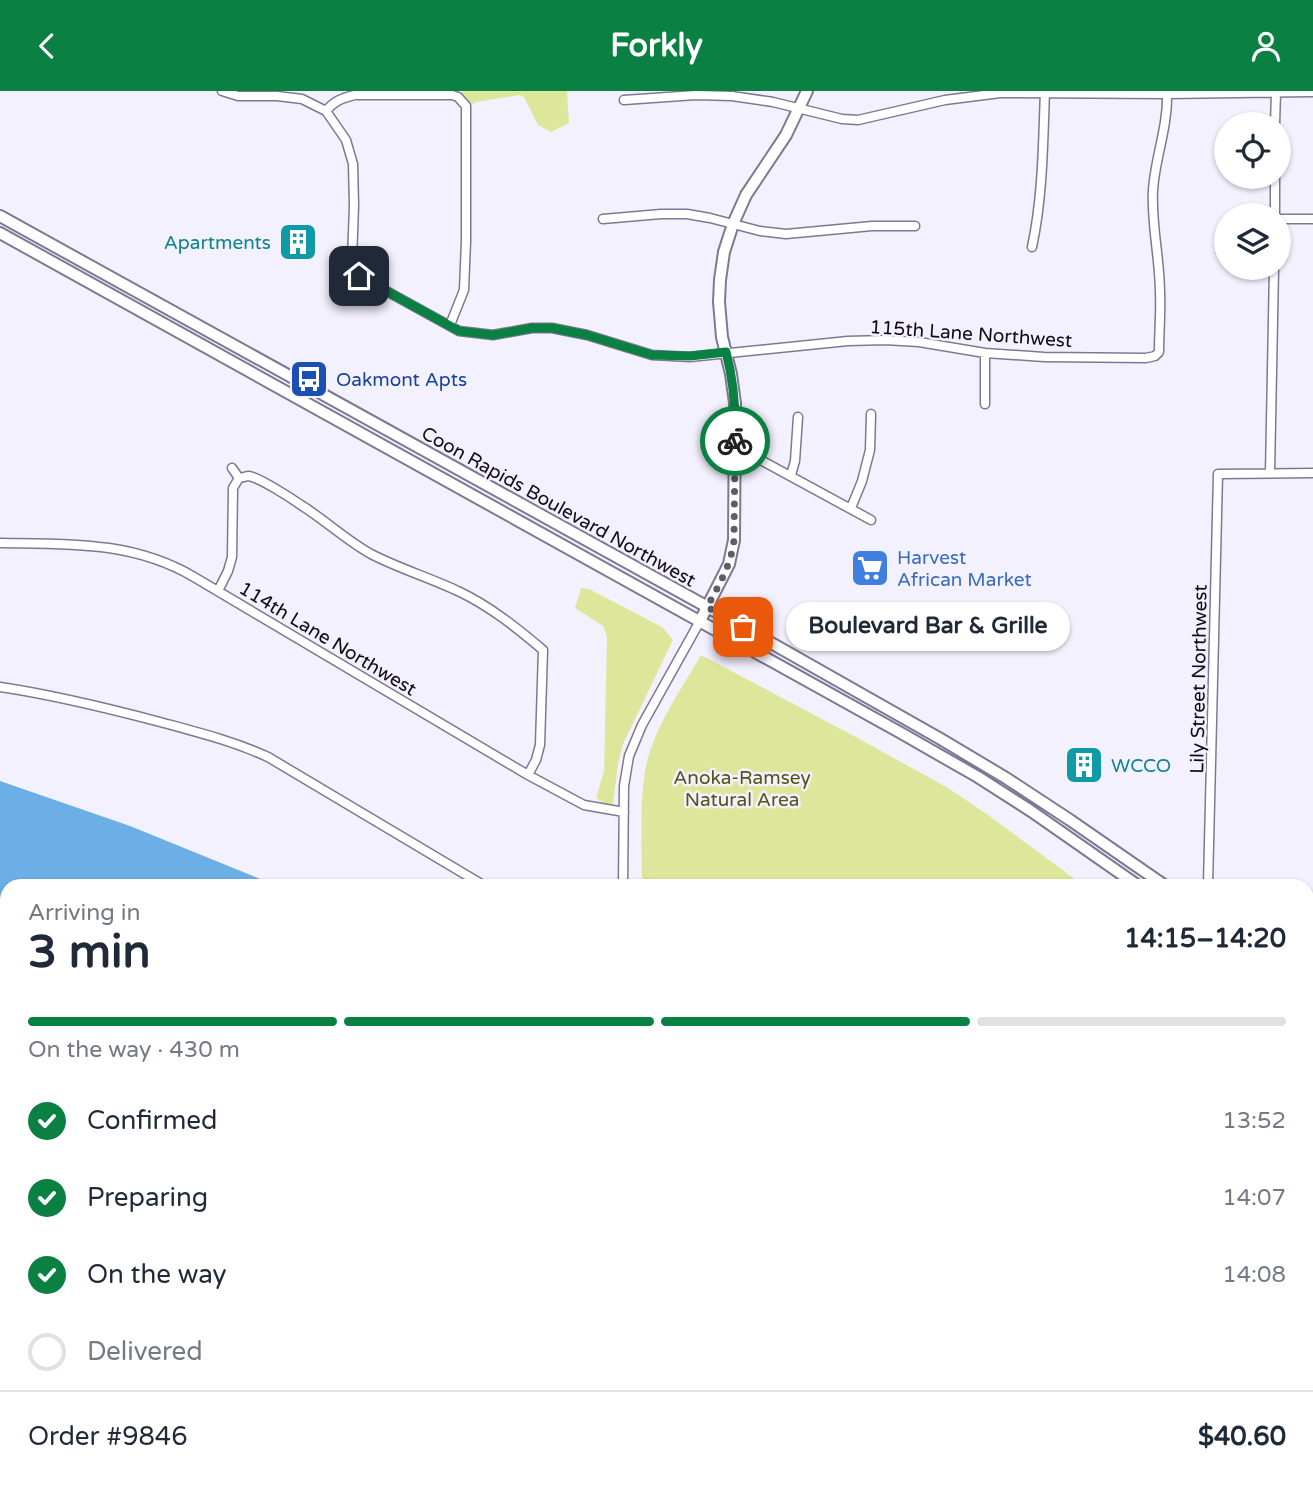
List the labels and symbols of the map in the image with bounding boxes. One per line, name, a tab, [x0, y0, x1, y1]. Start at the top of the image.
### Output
building icon: Apartments	[277, 221, 319, 263]
place label: Apartments	[164, 232, 271, 254]
pin	[329, 246, 389, 306]
street label: 115th Lane Northwest	[869, 316, 1073, 352]
bus stop icon: Oakmont Apts	[288, 358, 330, 400]
place label: Oakmont Apts	[336, 369, 467, 391]
courier	[700, 406, 770, 476]
street label: Coon Rapids Boulevard Northwest	[418, 422, 699, 592]
supermarket icon: Harvest African Market	[849, 547, 891, 589]
place label: Harvest African Market	[897, 547, 1032, 591]
street label: 114th Lane Northwest	[235, 577, 420, 701]
street label: Lily Street Northwest	[1186, 584, 1212, 774]
pin	[713, 597, 773, 657]
callout: Boulevard Bar & Grille	[785, 603, 1068, 651]
building icon: WCCO	[1063, 744, 1105, 786]
place label: WCCO	[1111, 755, 1171, 777]
park label: Anoka-Ramsey Natural Area	[673, 767, 811, 811]

